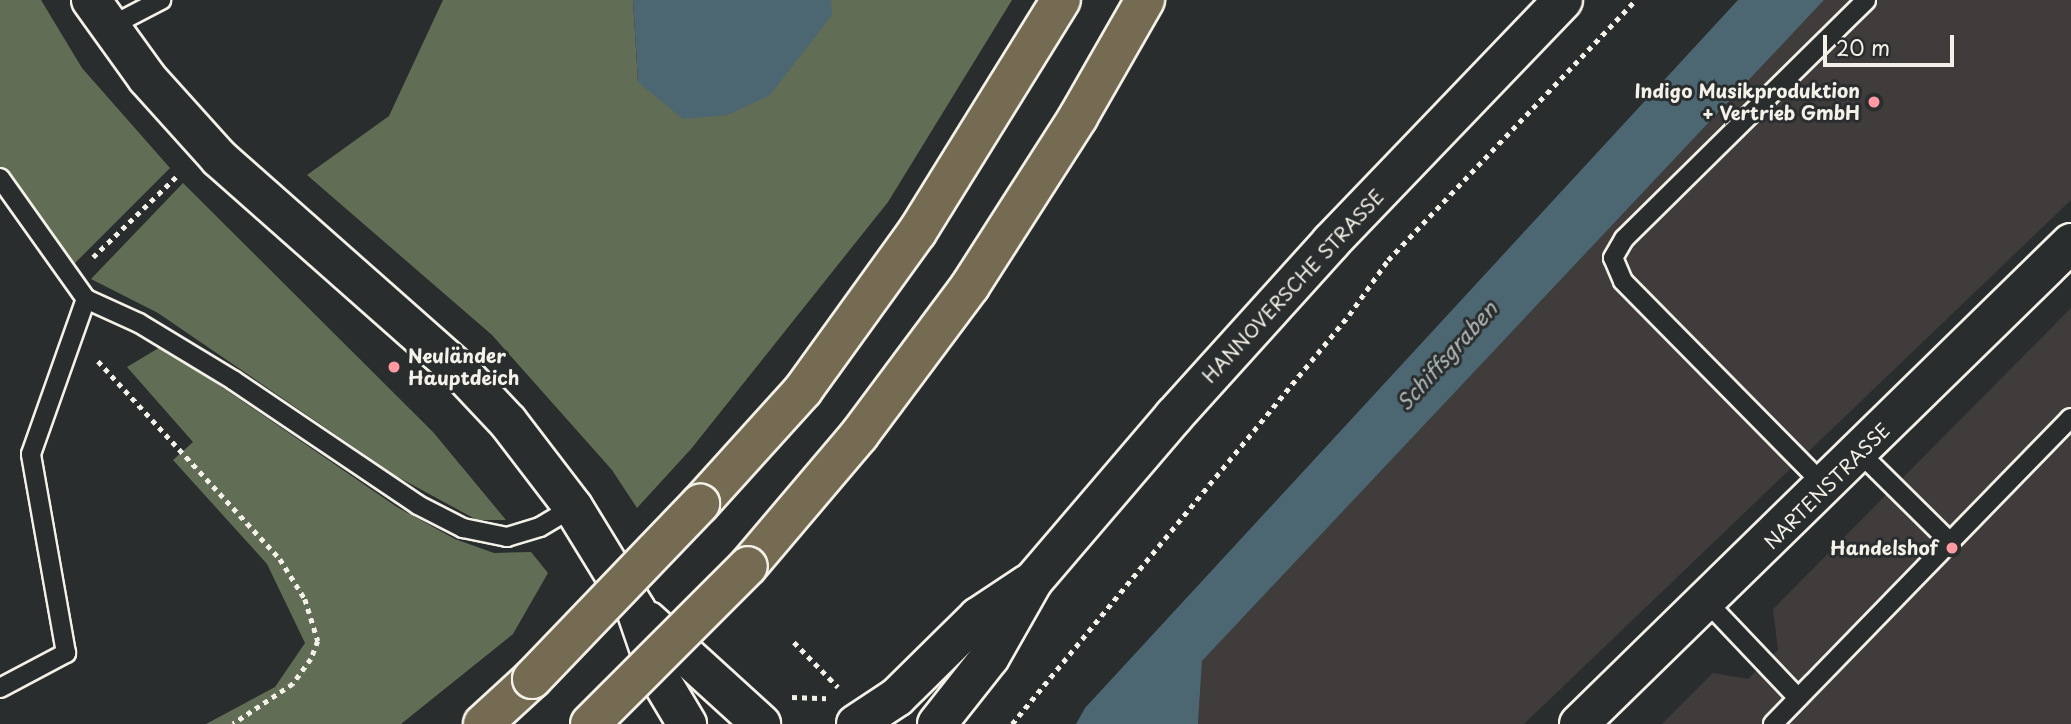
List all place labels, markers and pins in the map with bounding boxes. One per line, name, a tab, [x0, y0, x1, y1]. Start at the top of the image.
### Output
place label: Indigo Musikproduktion + Vertrieb GmbH	[1634, 80, 1860, 124]
marker: Indigo Musikproduktion + Vertrieb GmbH	[1866, 94, 1882, 110]
place label: Neuländer Hauptdeich	[408, 345, 519, 389]
marker: Neuländer Hauptdeich	[386, 359, 402, 375]
place label: Handelshof	[1830, 537, 1938, 559]
marker: Handelshof	[1944, 540, 1960, 556]

